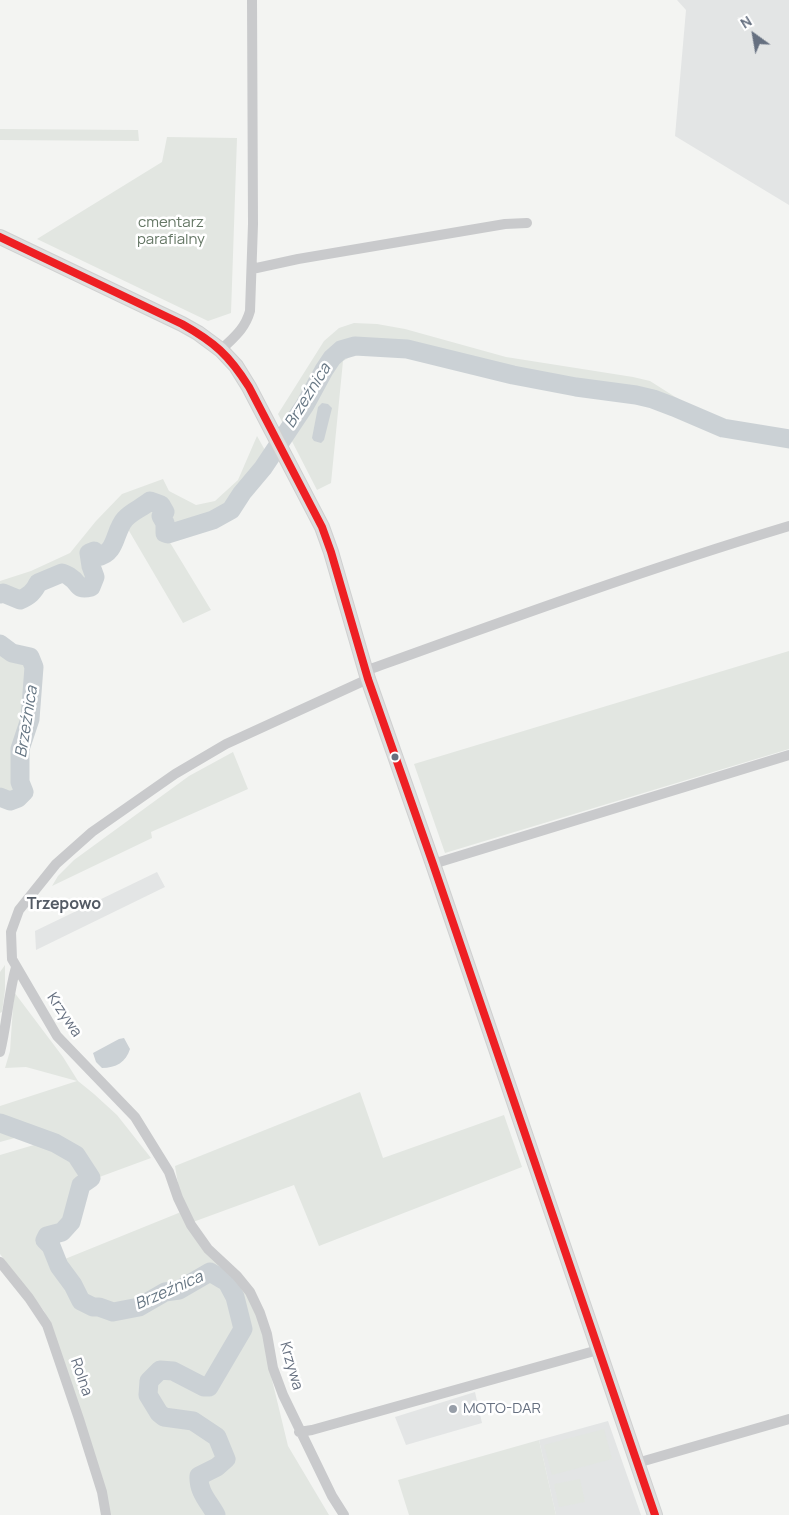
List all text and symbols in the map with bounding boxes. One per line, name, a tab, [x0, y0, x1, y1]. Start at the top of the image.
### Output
north arrow	[729, 10, 779, 60]
text: N	[736, 11, 755, 33]
park label: cmentarz parafialny	[137, 214, 205, 249]
water label: Brzeźnica	[281, 360, 335, 432]
water label: Brzeźnica	[12, 685, 42, 759]
unlabelled marker	[390, 752, 400, 762]
district label: Trzepowo	[27, 895, 101, 915]
street label: Krzywa	[43, 990, 85, 1040]
water label: Brzeźnica	[132, 1268, 206, 1314]
street label: Krzywa	[276, 1340, 306, 1392]
street label: Rolna	[66, 1356, 96, 1398]
place label: MOTO-DAR	[463, 1400, 541, 1418]
marker: MOTO-DAR	[447, 1403, 459, 1415]

